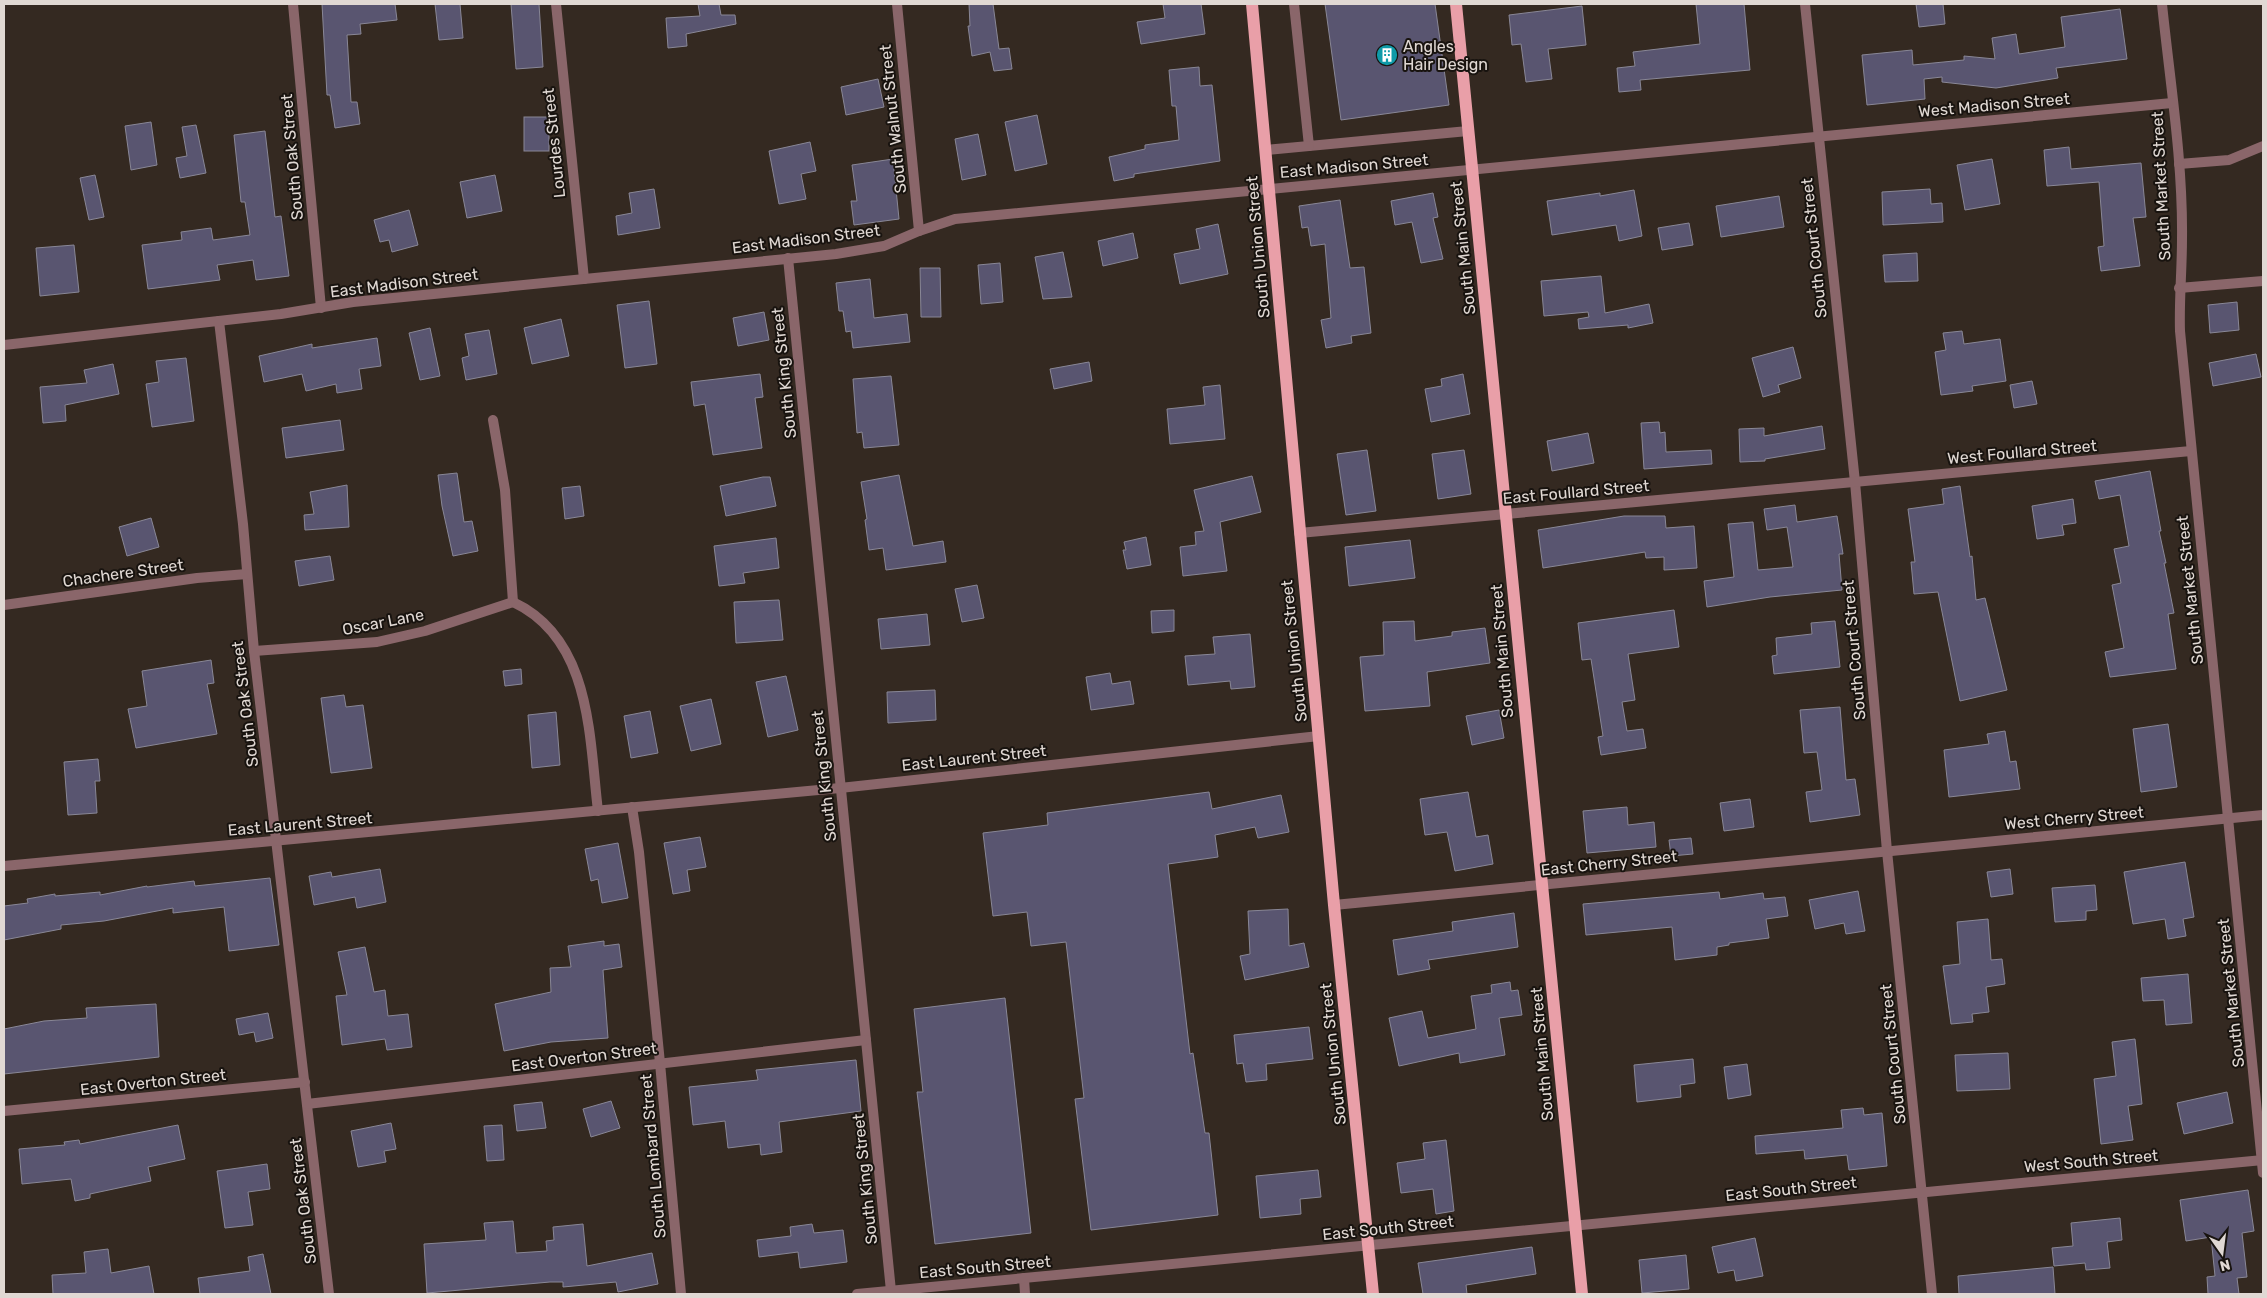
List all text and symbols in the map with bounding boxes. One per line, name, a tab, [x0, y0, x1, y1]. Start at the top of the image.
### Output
place label: Angles Hair Design	[1403, 37, 1488, 74]
building icon: Angles Hair Design	[1375, 43, 1399, 67]
street label: South Walnut Street	[876, 44, 910, 194]
street label: Lourdes Street	[539, 87, 569, 199]
street label: West Madison Street	[1918, 89, 2070, 121]
street label: South Oak Street	[277, 93, 307, 221]
street label: South Market Street	[2148, 111, 2174, 261]
street label: East Madison Street	[1279, 150, 1429, 182]
street label: South Union Street	[1242, 175, 1274, 319]
street label: South Court Street	[1797, 177, 1831, 319]
street label: South Main Street	[1447, 180, 1479, 316]
street label: East Madison Street	[731, 220, 881, 258]
street label: East Madison Street	[329, 264, 479, 302]
street label: South King Street	[768, 307, 800, 439]
street label: West Foullard Street	[1946, 436, 2098, 468]
street label: East Foullard Street	[1502, 476, 1650, 508]
street label: South Market Street	[2173, 515, 2207, 665]
street label: Chachere Street	[61, 555, 185, 591]
street label: South Union Street	[1277, 579, 1311, 723]
street label: South Court Street	[1838, 579, 1870, 721]
street label: South Main Street	[1487, 583, 1517, 719]
street label: Oscar Lane	[341, 605, 425, 639]
street label: South Oak Street	[228, 640, 262, 768]
street label: South King Street	[808, 710, 840, 842]
street label: East Laurent Street	[901, 741, 1047, 775]
street label: West Cherry Street	[2004, 802, 2144, 834]
street label: East Laurent Street	[227, 808, 373, 840]
street label: East Cherry Street	[1540, 846, 1678, 880]
street label: South Market Street	[2214, 918, 2248, 1068]
street label: South Union Street	[1316, 982, 1350, 1126]
street label: South Court Street	[1876, 983, 1910, 1125]
street label: South Main Street	[1527, 986, 1557, 1122]
street label: East Overton Street	[510, 1039, 658, 1075]
street label: East Overton Street	[79, 1065, 227, 1099]
street label: South Lombard Street	[636, 1073, 670, 1239]
street label: South King Street	[849, 1113, 881, 1245]
street label: South Oak Street	[286, 1137, 320, 1265]
street label: West South Street	[2023, 1146, 2159, 1176]
street label: East South Street	[1724, 1173, 1858, 1205]
street label: East South Street	[1321, 1212, 1455, 1244]
north arrow	[2197, 1228, 2247, 1278]
street label: East South Street	[919, 1252, 1051, 1282]
text: N	[2218, 1256, 2232, 1275]

